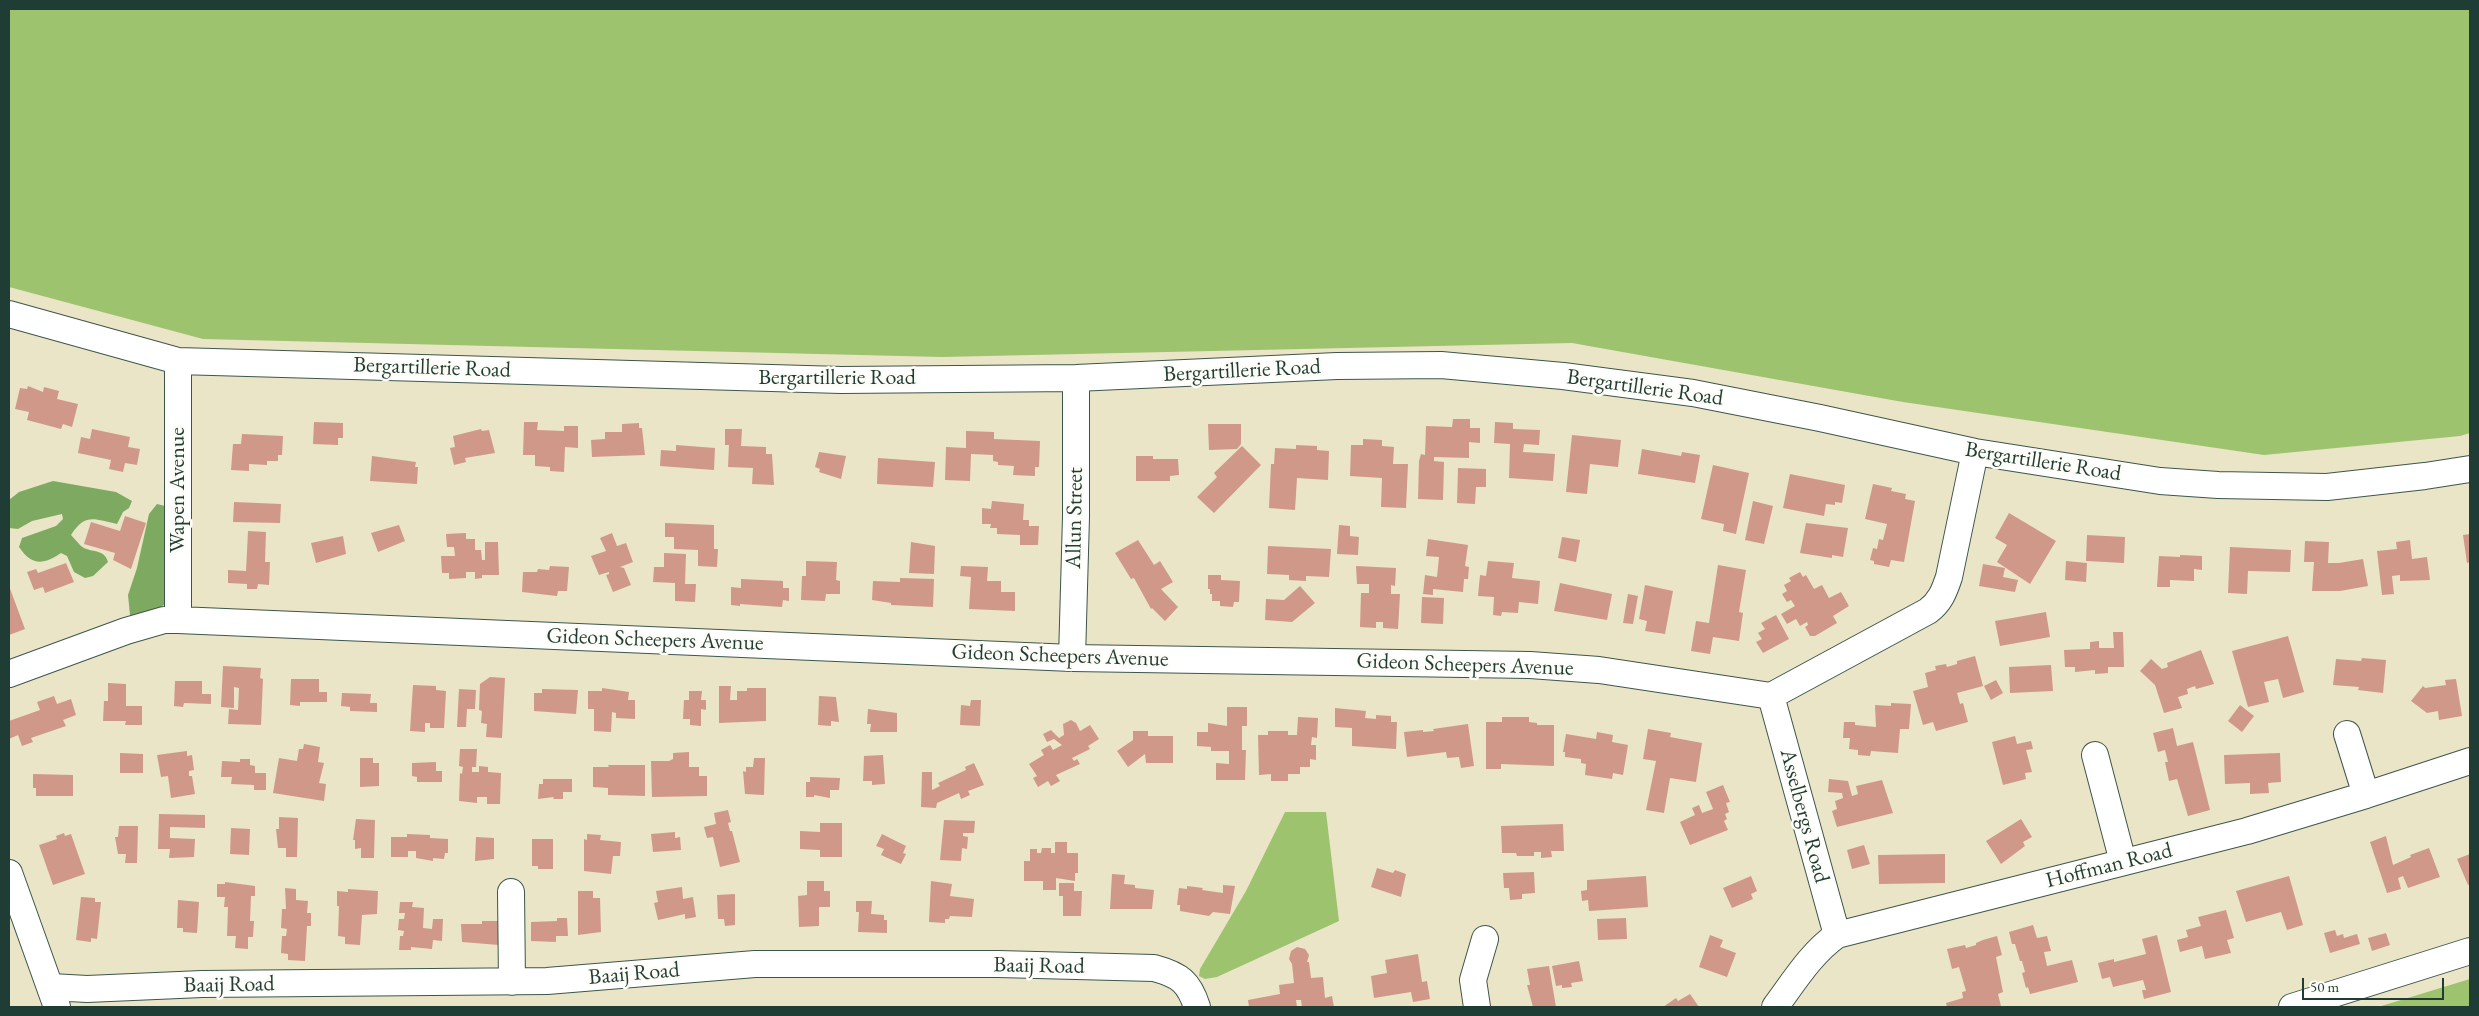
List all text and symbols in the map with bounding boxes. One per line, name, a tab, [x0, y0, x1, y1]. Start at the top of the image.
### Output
street label: Bergartillerie Road	[353, 352, 511, 384]
street label: Bergartillerie Road	[1163, 354, 1321, 388]
street label: Bergartillerie Road	[1565, 364, 1725, 412]
street label: Bergartillerie Road	[758, 365, 916, 391]
street label: Wapen Avenue	[165, 427, 191, 553]
street label: Bergartillerie Road	[1963, 437, 2123, 487]
street label: Allun Street	[1061, 467, 1089, 569]
street label: Gideon Scheepers Avenue	[546, 623, 764, 657]
street label: Gideon Scheepers Avenue	[951, 639, 1169, 673]
street label: Gideon Scheepers Avenue	[1356, 648, 1574, 682]
street label: Asselbergs Road	[1773, 746, 1835, 886]
street label: Hoffman Road	[2043, 838, 2175, 894]
street label: Baaij Road	[993, 952, 1085, 980]
street label: Baaij Road	[587, 957, 681, 991]
scale bar	[2304, 968, 2446, 1000]
street label: Baaij Road	[183, 971, 275, 999]
text: 50 m	[2310, 977, 2339, 996]

